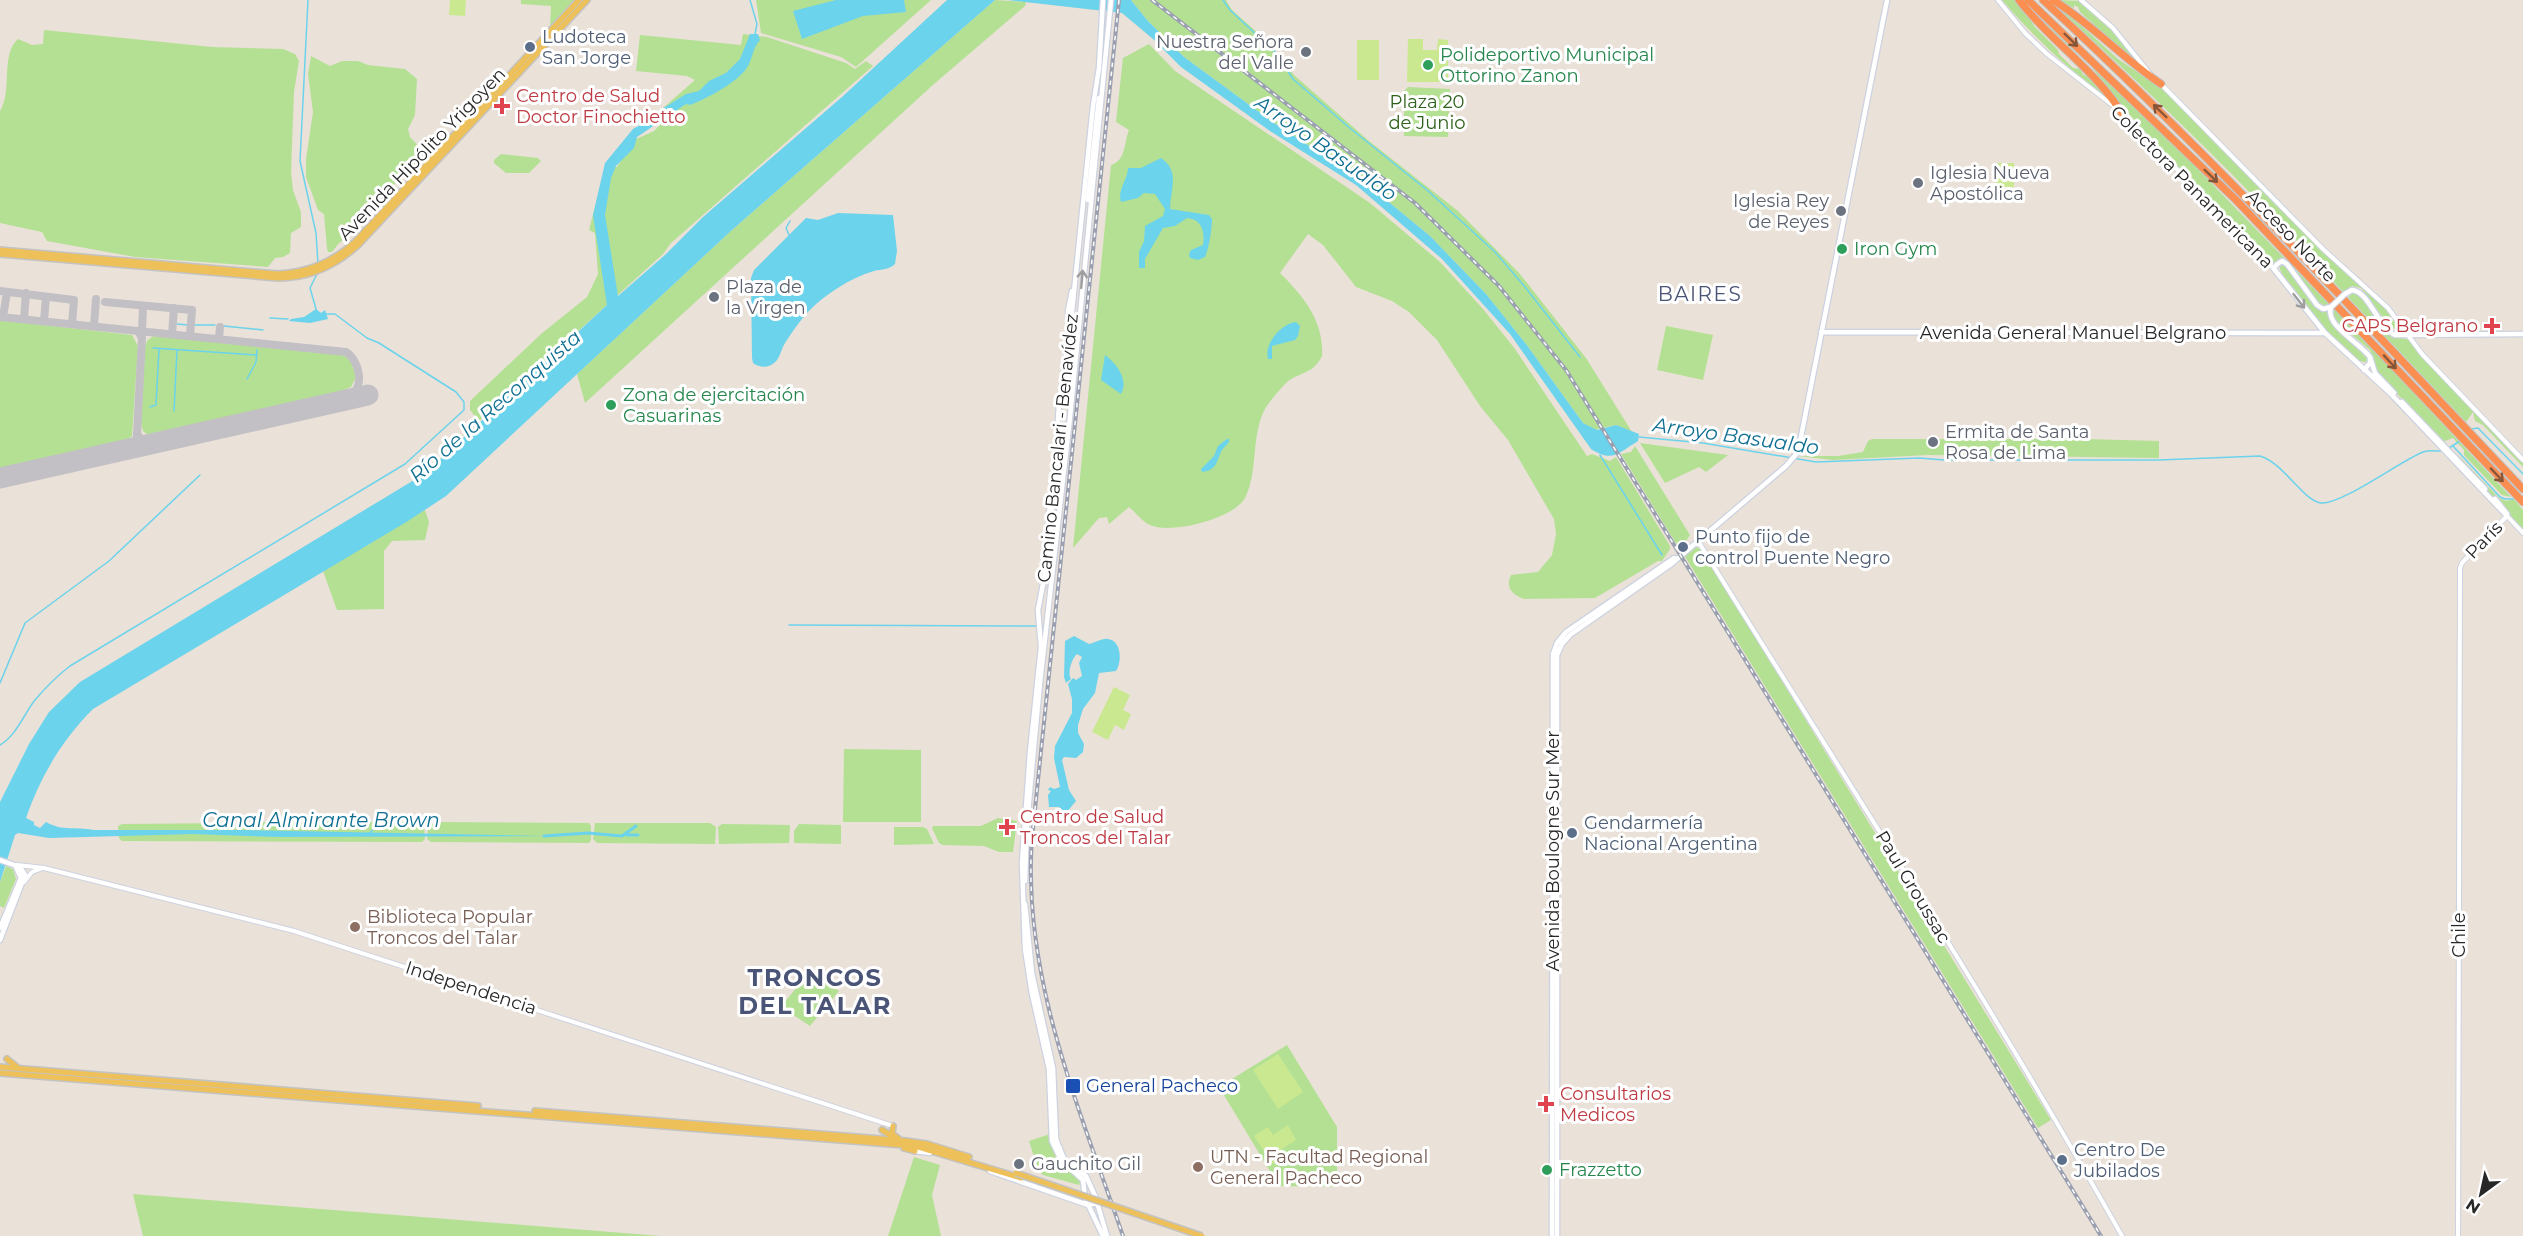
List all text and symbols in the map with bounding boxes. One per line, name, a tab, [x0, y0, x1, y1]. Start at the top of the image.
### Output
place label: Ludoteca San Jorge	[542, 26, 631, 69]
place label: Nuestra Señora del Valle	[1156, 31, 1294, 74]
one-way arrow	[2063, 33, 2078, 47]
marker: Ludoteca San Jorge	[523, 40, 537, 54]
place label: Polideportivo Municipal Ottorino Zanon	[1440, 44, 1654, 87]
marker: Nuestra Señora del Valle	[1299, 45, 1313, 59]
marker: Polideportivo Municipal Ottorino Zanon	[1421, 58, 1435, 72]
street label: Avenida Hipólito Yrigoyen	[334, 63, 510, 245]
place label: Centro de Salud Doctor Finochietto	[516, 85, 685, 128]
water label: Arroyo Basualdo	[1250, 90, 1401, 206]
park label: Plaza 20 de Junio	[1388, 91, 1466, 134]
marker: Centro de Salud Doctor Finochietto	[493, 97, 511, 115]
street label: Colectora Panamericana	[2106, 101, 2278, 273]
one-way arrow	[2152, 103, 2167, 118]
place label: Iglesia Nueva Apostólica	[1930, 162, 2050, 205]
one-way arrow	[2203, 168, 2218, 182]
marker: Iglesia Nueva Apostólica	[1911, 176, 1925, 190]
street label: Acceso Norte	[2242, 185, 2341, 287]
place label: Iglesia Rey de Reyes	[1733, 190, 1829, 233]
marker: Iglesia Rey de Reyes	[1834, 204, 1848, 218]
place label: Iron Gym	[1854, 238, 1937, 260]
marker: Iron Gym	[1835, 242, 1849, 256]
one-way arrow	[1077, 270, 1088, 289]
place label: Plaza de la Virgen	[726, 276, 806, 319]
district label: BAIRES	[1658, 282, 1742, 306]
marker: Plaza de la Virgen	[707, 290, 721, 304]
one-way arrow	[2293, 293, 2306, 309]
street label: Camino Bancalari - Benavídez	[1033, 313, 1083, 583]
place label: CAPS Belgrano	[2342, 315, 2478, 337]
marker: CAPS Belgrano	[2483, 317, 2501, 335]
street label: Avenida General Manuel Belgrano	[1920, 322, 2226, 344]
water label: Río de la Reconquista	[404, 325, 586, 487]
one-way arrow	[2383, 354, 2397, 369]
place label: Zona de ejercitación Casuarinas	[623, 384, 805, 427]
marker: Zona de ejercitación Casuarinas	[604, 398, 618, 412]
water label: Arroyo Basualdo	[1650, 412, 1821, 460]
place label: Ermita de Santa Rosa de Lima	[1945, 421, 2089, 464]
marker: Ermita de Santa Rosa de Lima	[1926, 435, 1940, 449]
one-way arrow	[2490, 467, 2504, 482]
street label: París	[2461, 516, 2507, 563]
place label: Punto fijo de control Puente Negro	[1695, 526, 1890, 569]
marker: Punto fijo de control Puente Negro	[1676, 540, 1690, 554]
street label: Avenida Boulogne Sur Mer	[1542, 731, 1564, 971]
place label: Centro de Salud Troncos del Talar	[1020, 806, 1171, 849]
water label: Canal Almirante Brown	[202, 808, 440, 832]
place label: Gendarmería Nacional Argentina	[1584, 812, 1758, 855]
marker: Centro de Salud Troncos del Talar	[998, 818, 1016, 836]
marker: Gendarmería Nacional Argentina	[1565, 826, 1579, 840]
street label: Paul Groussac	[1871, 827, 1955, 947]
place label: Biblioteca Popular Troncos del Talar	[367, 906, 533, 949]
street label: Chile	[2448, 912, 2470, 958]
marker: Biblioteca Popular Troncos del Talar	[348, 920, 362, 934]
street label: Independencia	[403, 956, 539, 1020]
district label: TRONCOS DEL TALAR	[738, 963, 892, 1020]
place label: General Pacheco	[1086, 1075, 1238, 1097]
marker: General Pacheco	[1064, 1077, 1082, 1095]
place label: Consultarios Medicos	[1560, 1083, 1671, 1126]
marker: Consultarios Medicos	[1537, 1095, 1555, 1113]
place label: Centro De Jubilados	[2073, 1139, 2166, 1182]
place label: UTN - Facultad Regional General Pacheco	[1210, 1146, 1428, 1189]
place label: Gauchito Gil	[1031, 1153, 1141, 1175]
marker: Centro De Jubilados	[2055, 1153, 2069, 1167]
marker: Gauchito Gil	[1012, 1157, 1026, 1171]
place label: Frazzetto	[1559, 1159, 1642, 1181]
marker: UTN - Facultad Regional General Pacheco	[1191, 1160, 1205, 1174]
marker: Frazzetto	[1540, 1163, 1554, 1177]
north arrow	[2451, 1164, 2511, 1224]
text: N	[2463, 1195, 2484, 1218]

